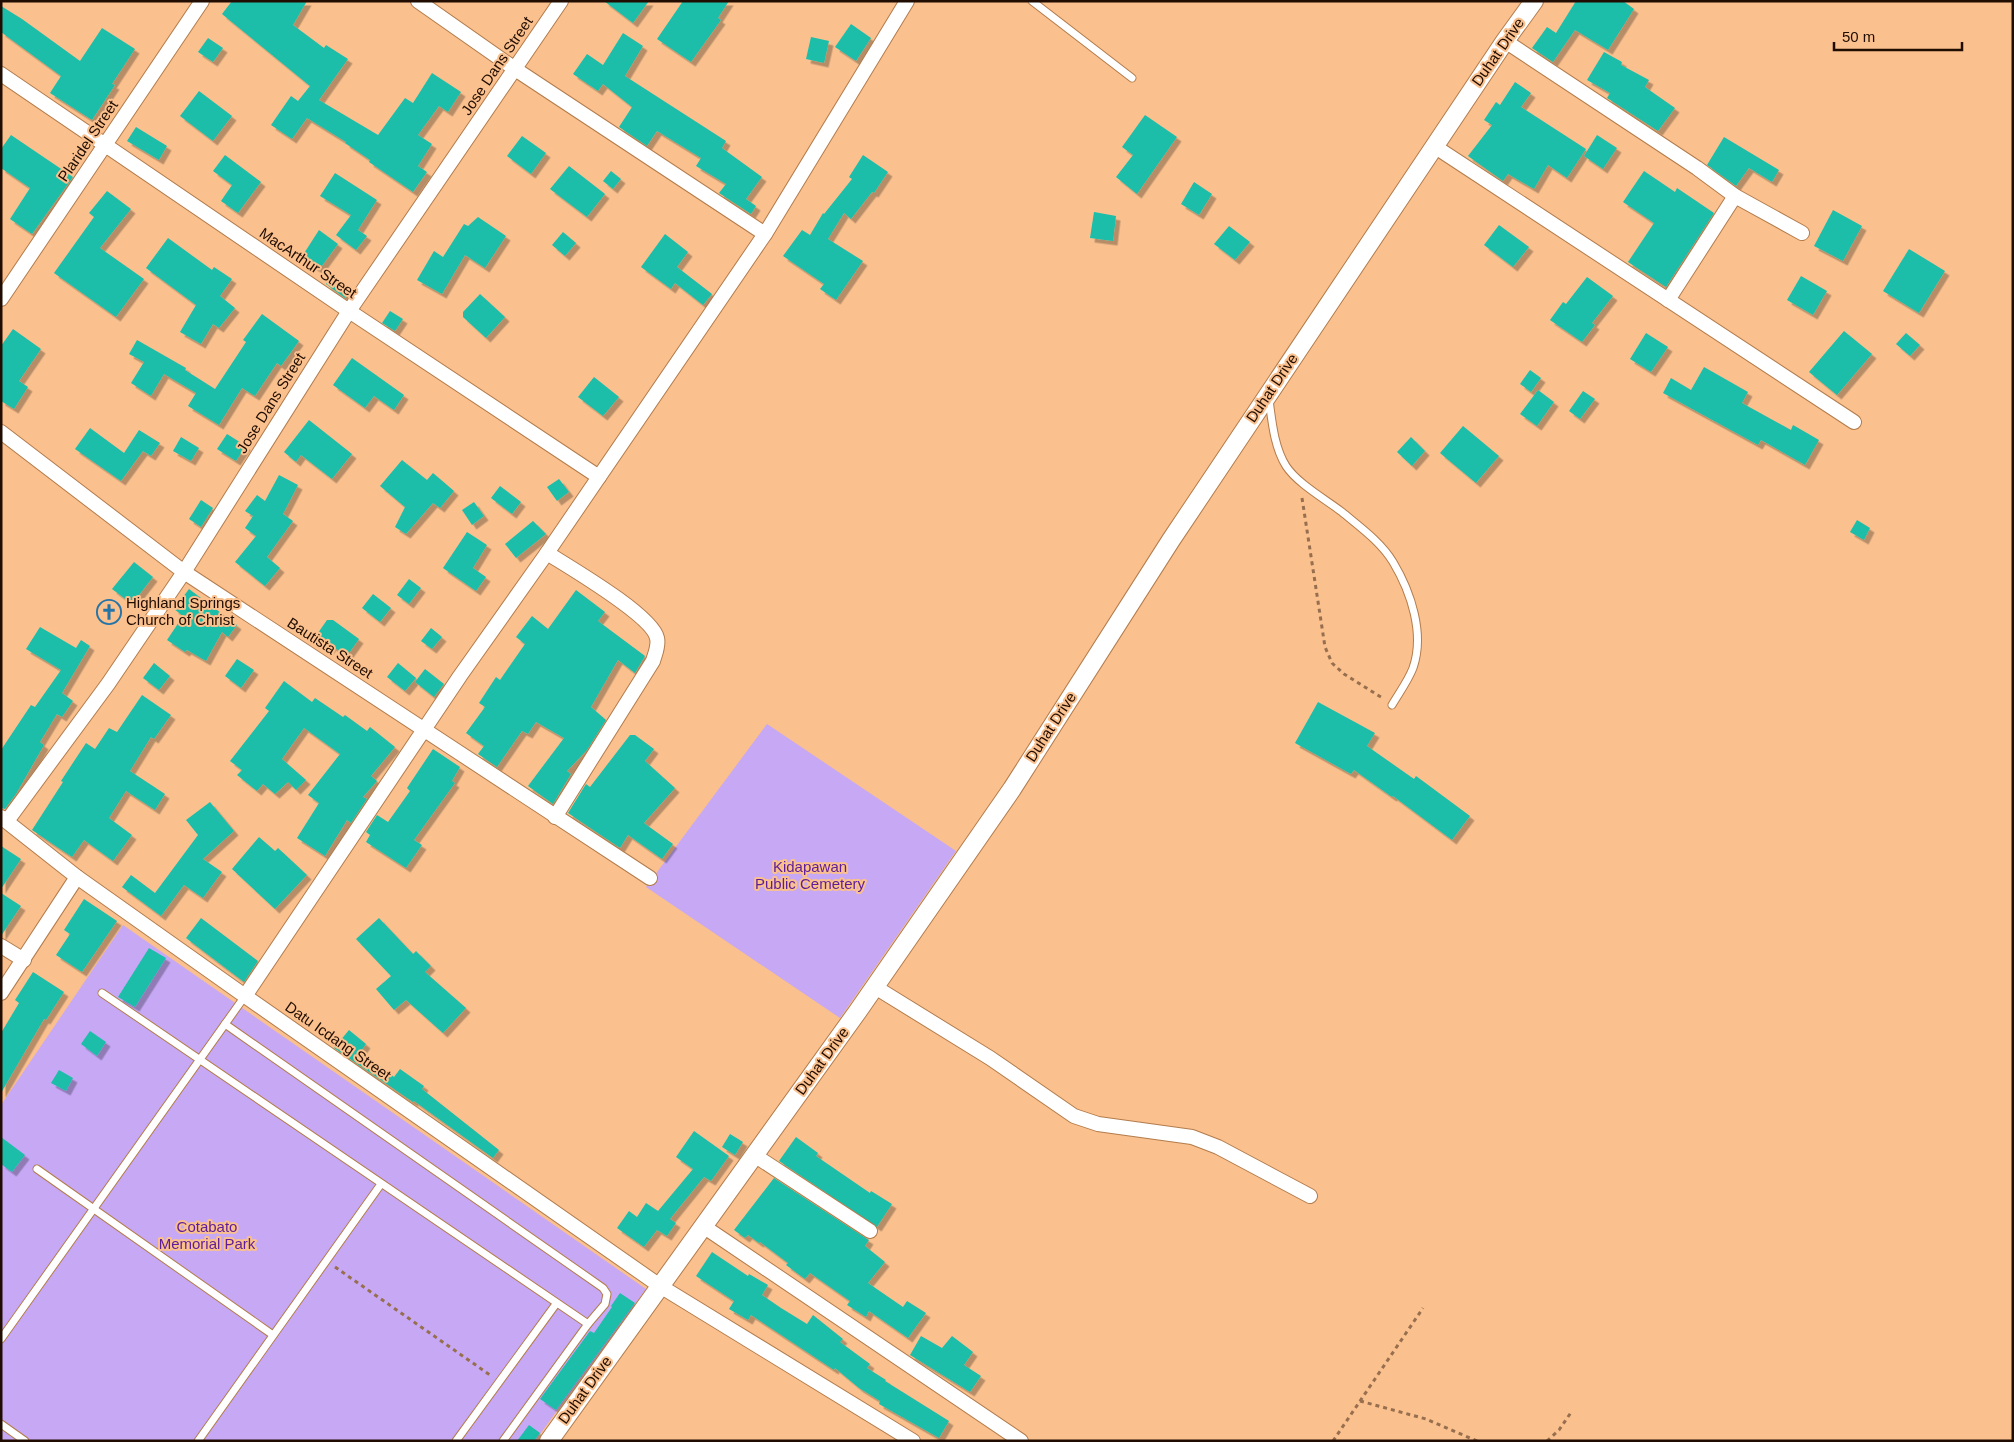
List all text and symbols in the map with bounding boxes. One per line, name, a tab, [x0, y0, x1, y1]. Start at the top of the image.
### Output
street label: Jose Dans Street	[457, 13, 536, 118]
street label: Duhat Drive	[1468, 14, 1527, 89]
scale bar	[1834, 20, 1962, 52]
text: 50 m	[1842, 28, 1875, 45]
street label: Plaridel Street	[54, 96, 121, 185]
street label: MacArthur Street	[257, 224, 361, 302]
street label: Jose Dans Street	[233, 349, 309, 456]
street label: Duhat Drive	[1242, 350, 1301, 425]
place label: Highland Springs Church of Christ	[126, 594, 240, 628]
church icon: Highland Springs Church of Christ	[96, 599, 122, 625]
street label: Bautista Street	[284, 614, 377, 682]
street label: Duhat Drive	[1022, 689, 1079, 765]
park label: Kidapawan Public Cemetery	[755, 858, 866, 892]
street label: Datu Icdang Street	[282, 998, 395, 1084]
street label: Duhat Drive	[791, 1024, 852, 1098]
park label: Cotabato Memorial Park	[159, 1218, 256, 1252]
street label: Duhat Drive	[554, 1353, 615, 1427]

